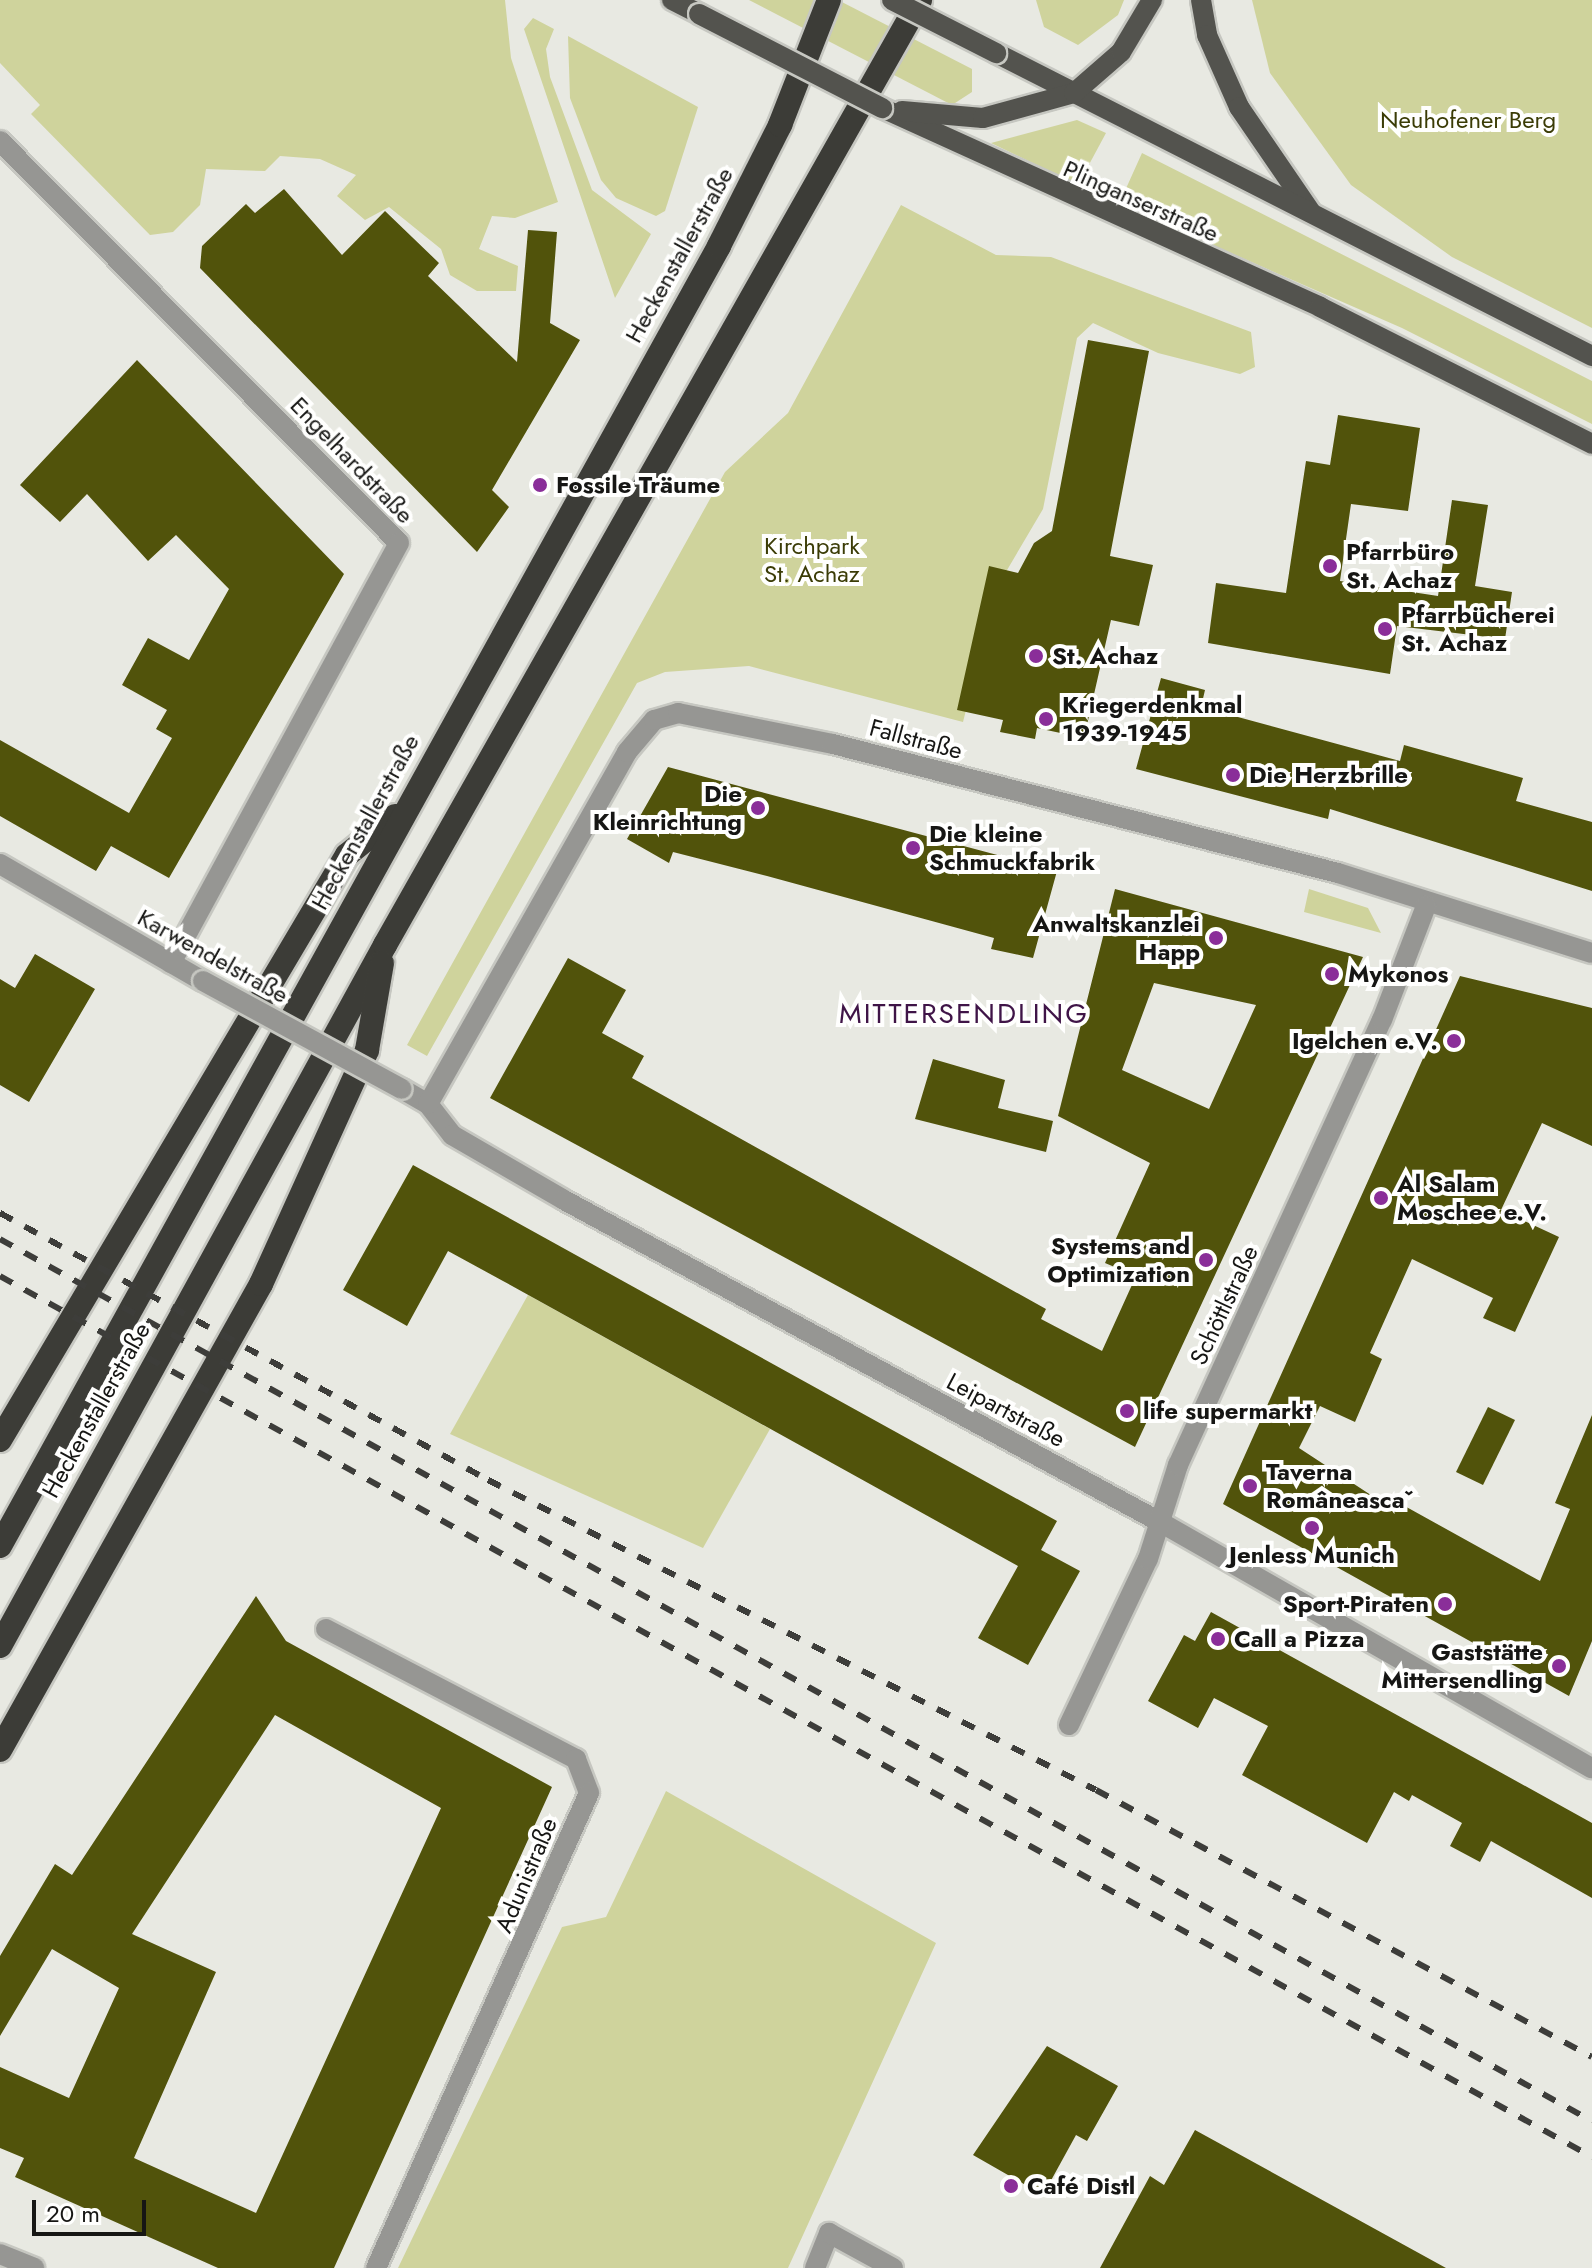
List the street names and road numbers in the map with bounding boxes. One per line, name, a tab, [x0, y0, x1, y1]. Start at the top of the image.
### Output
street label: Plinganserstraße	[1059, 154, 1223, 248]
street label: Heckenstallerstraße	[619, 162, 739, 348]
street label: Engelhardstraße	[284, 391, 420, 529]
street label: Fallstraße	[866, 713, 966, 765]
street label: Heckenstallerstraße	[305, 729, 425, 915]
street label: Karwendelstraße	[133, 903, 293, 1009]
street label: Schöttlstraße	[1184, 1241, 1264, 1369]
street label: Heckenstallerstraße	[36, 1317, 156, 1503]
street label: Leipartstraße	[942, 1367, 1070, 1453]
street label: Adunistraße	[489, 1813, 563, 1937]

